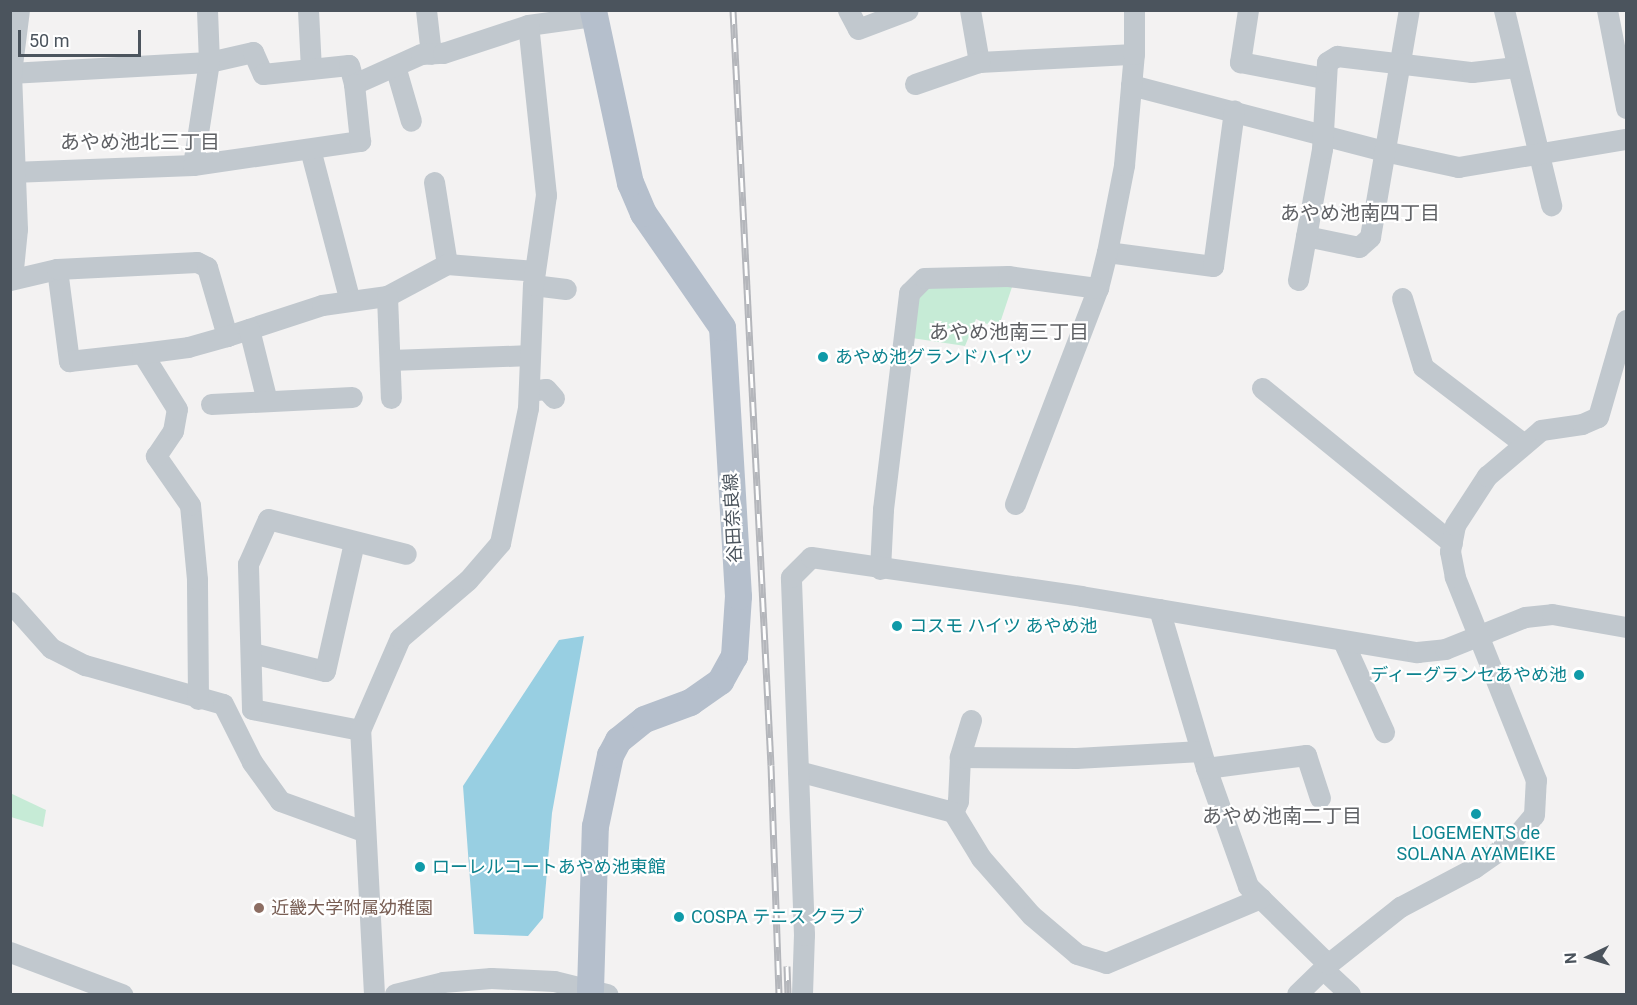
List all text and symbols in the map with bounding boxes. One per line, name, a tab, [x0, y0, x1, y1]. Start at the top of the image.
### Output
scale bar	[21, 18, 144, 56]
text: 50 m	[29, 30, 69, 51]
district label: あやめ池北三丁目	[60, 130, 220, 154]
district label: あやめ池南四丁目	[1280, 201, 1440, 225]
district label: あやめ池南三丁目	[929, 320, 1089, 344]
place label: あやめ池グランドハイツ	[835, 346, 1033, 368]
marker: あやめ池グランドハイツ	[816, 350, 830, 364]
street label: 谷田奈良線	[720, 472, 746, 564]
place label: コスモ ハイツ あやめ池	[909, 615, 1098, 637]
marker: コスモ ハイツ あやめ池	[890, 619, 904, 633]
place label: ディーグランセあやめ池	[1369, 664, 1567, 686]
marker: ディーグランセあやめ池	[1572, 668, 1586, 682]
district label: あやめ池南二丁目	[1202, 804, 1362, 828]
marker: LOGEMENTS de SOLANA AYAMEIKE	[1469, 807, 1483, 821]
place label: LOGEMENTS de SOLANA AYAMEIKE	[1397, 823, 1555, 866]
place label: ローレルコートあやめ池東館	[432, 856, 666, 878]
marker: ローレルコートあやめ池東館	[413, 860, 427, 874]
place label: 近畿大学附属幼稚園	[271, 897, 433, 919]
marker: 近畿大学附属幼稚園	[252, 901, 266, 915]
place label: COSPA テニス クラブ	[691, 906, 865, 928]
marker: COSPA テニス クラブ	[672, 910, 686, 924]
north arrow	[1559, 927, 1619, 987]
text: N	[1561, 952, 1580, 965]

